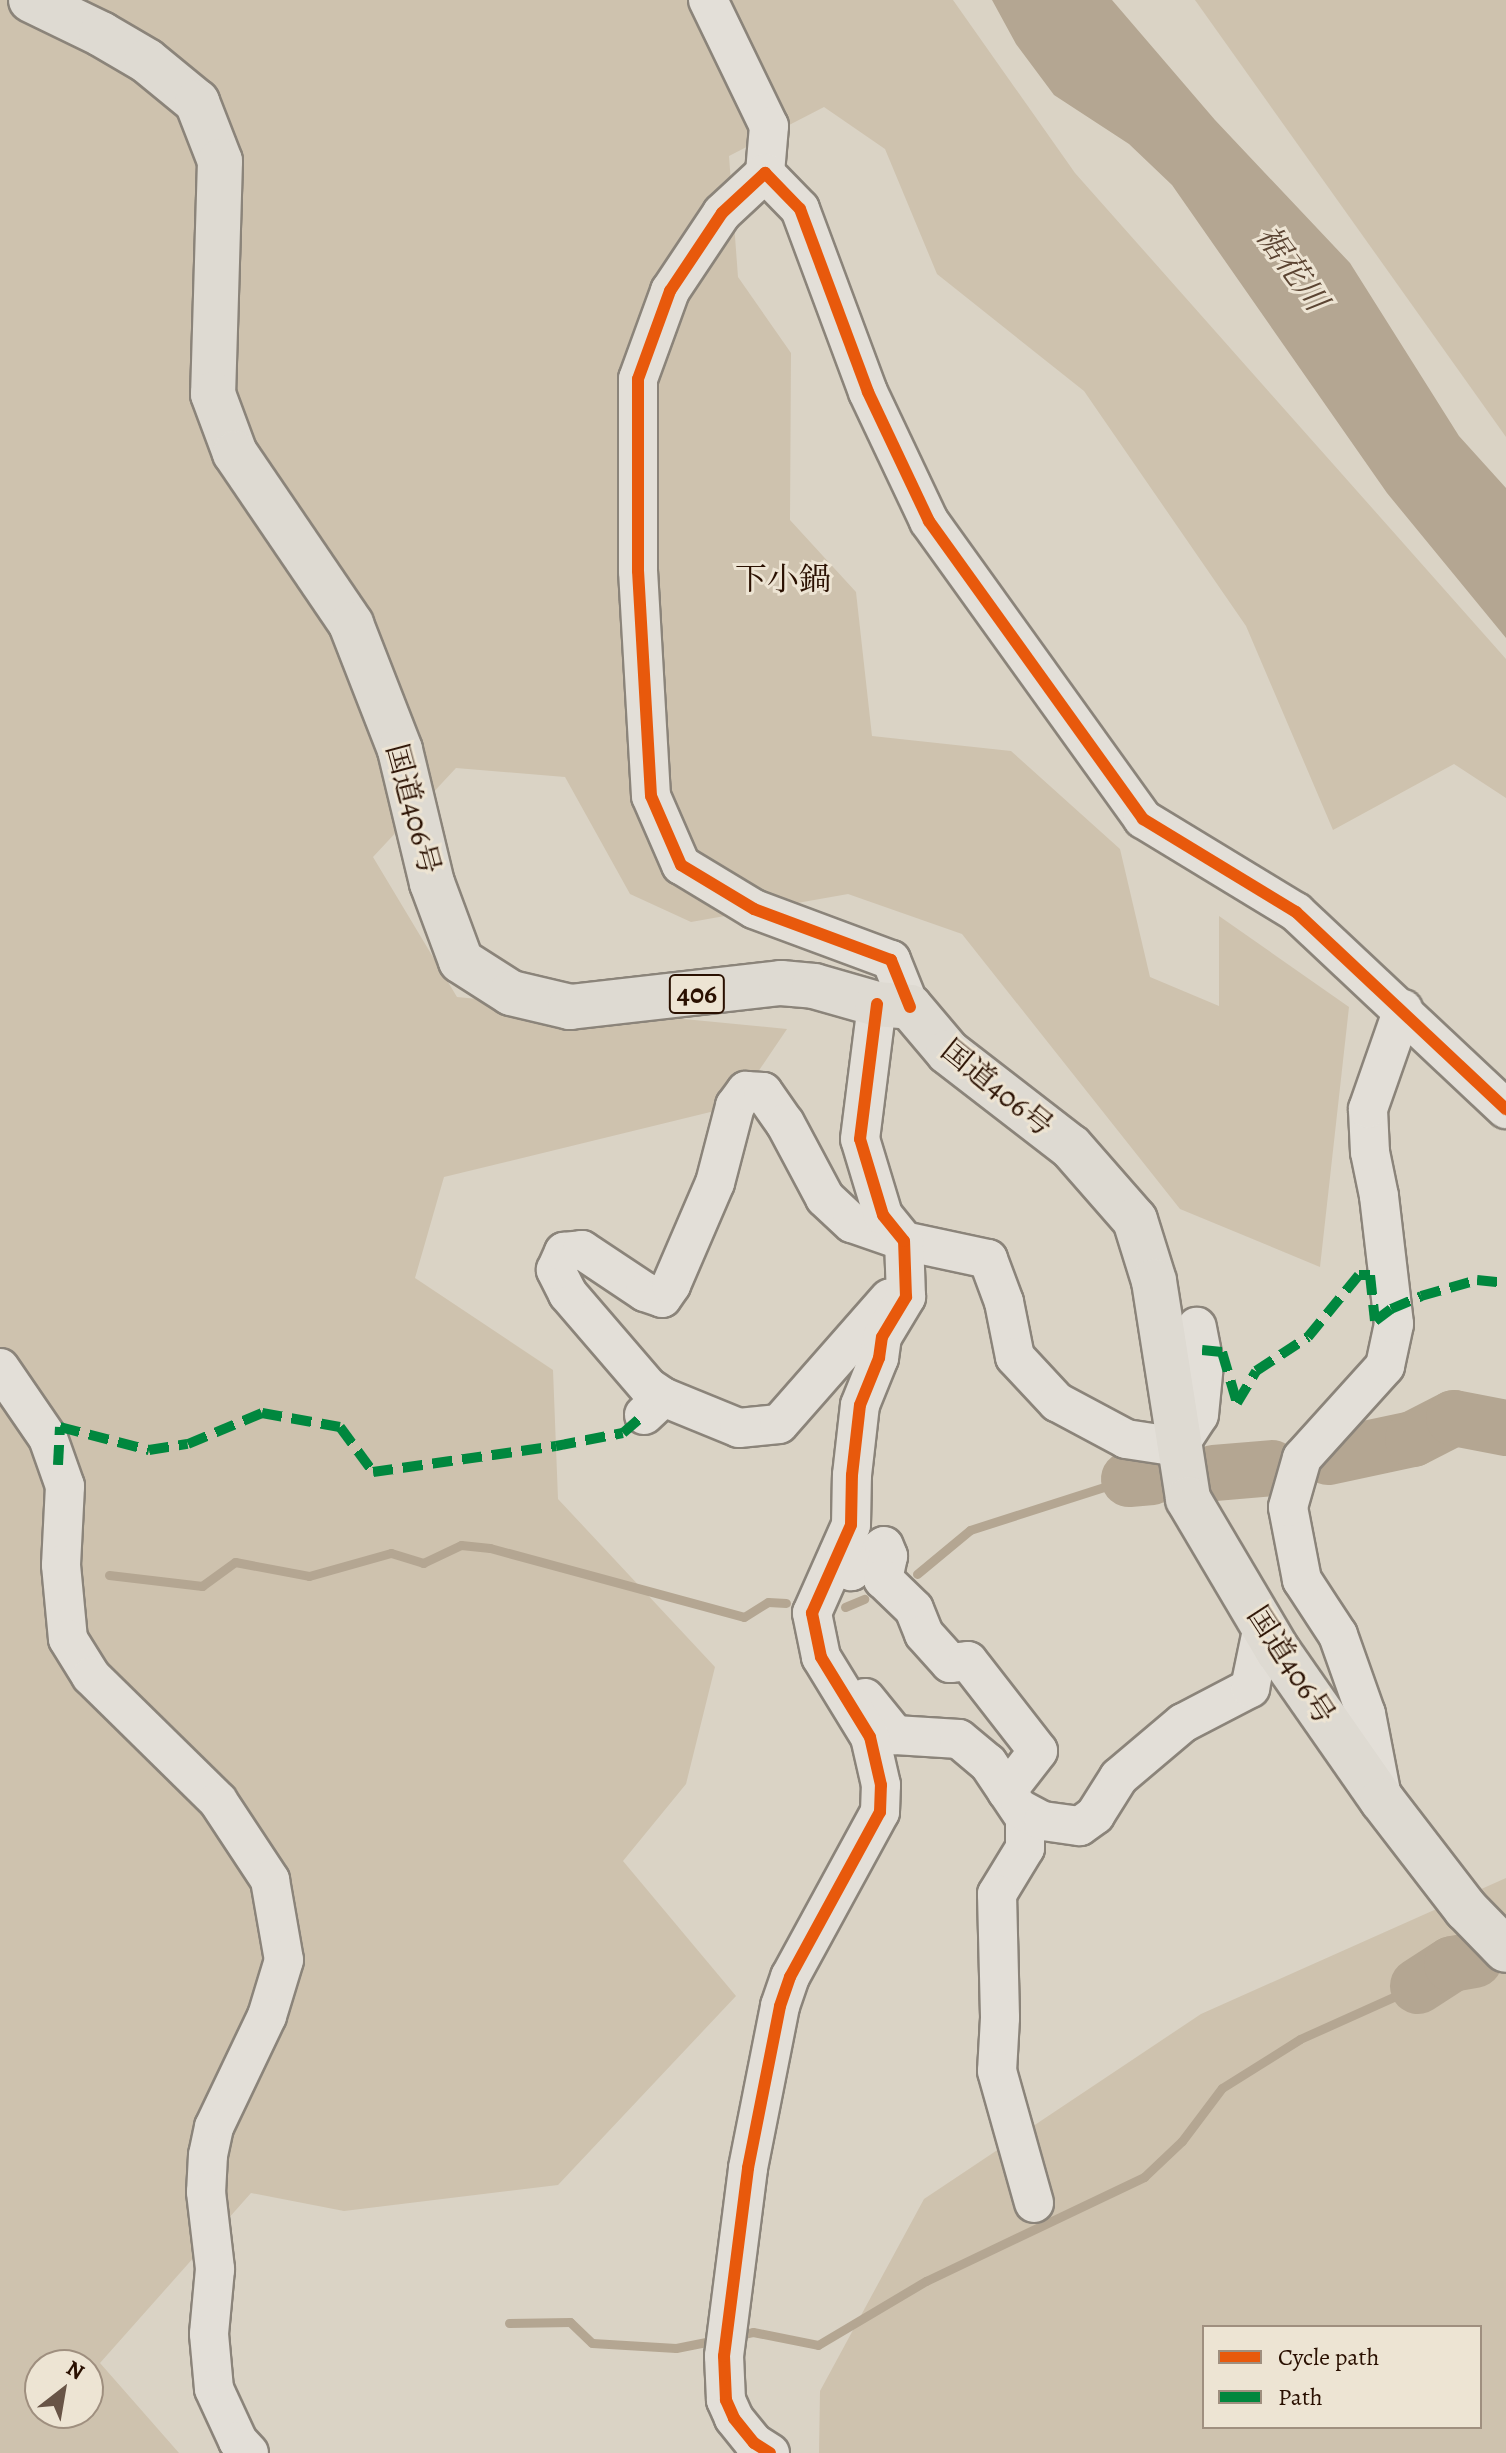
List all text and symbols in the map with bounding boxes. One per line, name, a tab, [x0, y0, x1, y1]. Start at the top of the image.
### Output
water label: 裾花川	[1248, 218, 1336, 318]
district label: 下小鍋	[735, 560, 831, 598]
street label: 国道406号	[378, 740, 448, 878]
road number: 406	[667, 970, 727, 1018]
street label: 国道406号	[934, 1032, 1060, 1144]
street label: 国道406号	[1240, 1599, 1342, 1731]
legend	[1202, 2325, 1482, 2429]
text: Cycle path	[1278, 2341, 1379, 2373]
north arrow	[24, 2349, 104, 2429]
text: N	[61, 2353, 90, 2387]
text: Path	[1278, 2381, 1323, 2413]

